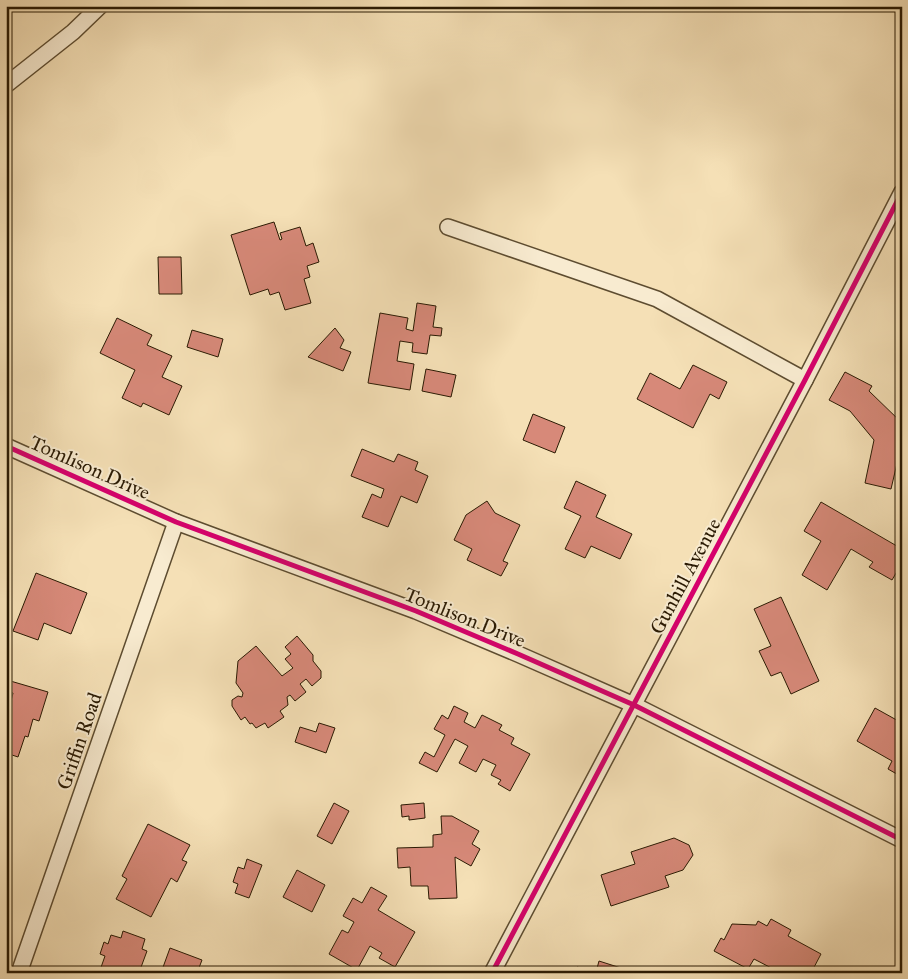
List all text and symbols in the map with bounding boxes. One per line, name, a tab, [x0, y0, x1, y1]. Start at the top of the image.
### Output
street label: Tomlison Drive	[26, 430, 154, 504]
street label: Gunhill Avenue	[644, 514, 726, 638]
street label: Tomlison Drive	[401, 582, 529, 652]
street label: Griffin Road	[51, 689, 107, 793]

